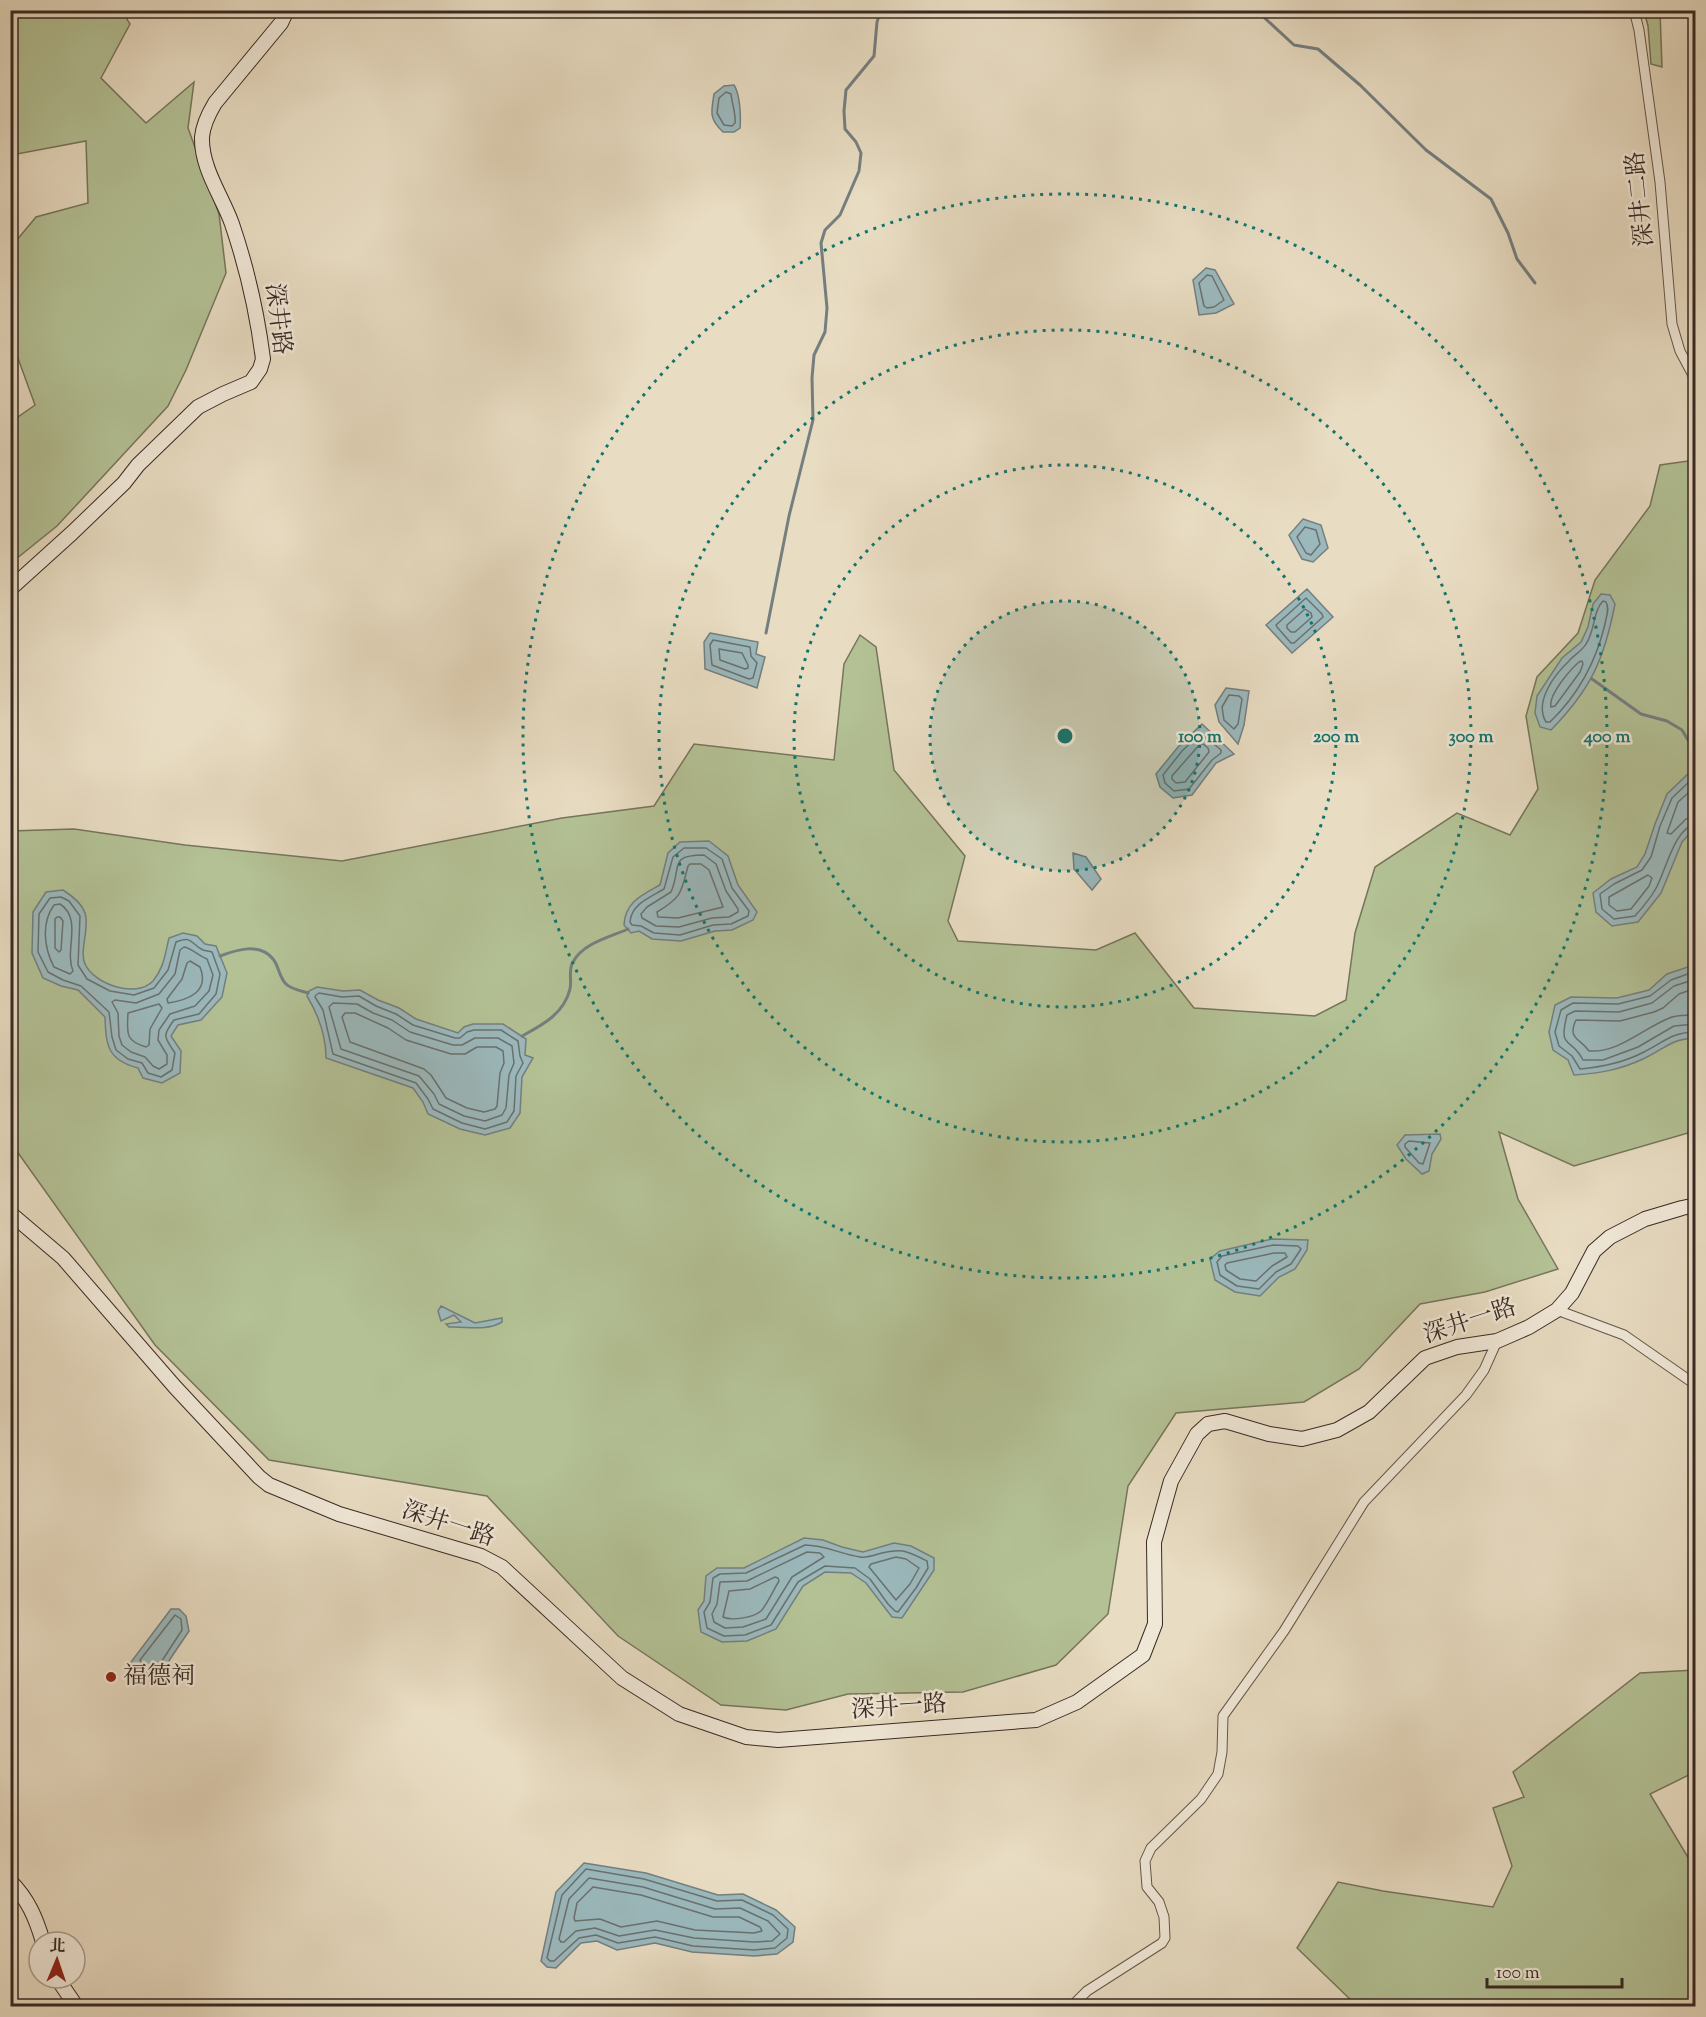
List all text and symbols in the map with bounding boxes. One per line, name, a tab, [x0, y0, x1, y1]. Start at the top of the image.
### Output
street label: 深井二路	[1619, 149, 1663, 249]
street label: 深井路	[256, 281, 298, 357]
text: 100 m	[1178, 725, 1222, 751]
text: 200 m	[1313, 725, 1359, 751]
text: 300 m	[1449, 725, 1494, 751]
text: 400 m	[1583, 725, 1630, 751]
centre of rings	[1055, 726, 1075, 746]
street label: 深井一路	[1419, 1291, 1521, 1353]
street label: 深井一路	[397, 1494, 499, 1556]
place label: 福德祠	[123, 1660, 195, 1694]
marker: 福德祠	[104, 1670, 118, 1684]
street label: 深井一路	[850, 1688, 948, 1728]
north arrow	[27, 1930, 87, 1990]
text: 北	[49, 1936, 66, 1959]
scale bar	[1487, 1951, 1622, 1989]
text: 100 m	[1496, 1961, 1540, 1987]

